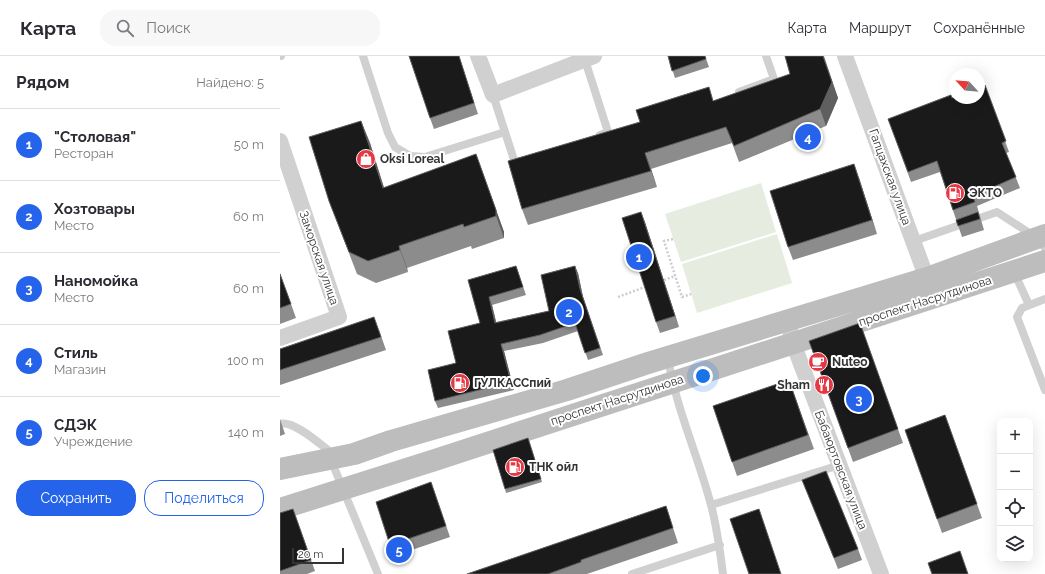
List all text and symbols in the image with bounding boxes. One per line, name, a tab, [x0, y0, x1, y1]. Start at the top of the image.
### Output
search box	[100, 10, 380, 46]
text: Карта	[20, 17, 76, 39]
icon: search	[114, 17, 136, 39]
text: Поиск	[146, 19, 191, 37]
text: Карта	[788, 20, 827, 36]
text: Маршрут	[849, 20, 911, 36]
text: Сохранённые	[933, 20, 1025, 36]
north arrow	[949, 68, 985, 104]
text: Рядом	[16, 72, 69, 92]
text: Найдено: 5	[196, 75, 264, 90]
pin: 4	[795, 122, 821, 152]
street label: Гапцахская улица	[866, 127, 914, 227]
text: "Столовая"	[54, 128, 136, 146]
text: 1	[26, 137, 32, 152]
text: 50 m	[234, 137, 264, 152]
text: Ресторан	[54, 146, 113, 161]
shop icon: Oksi Loreal	[355, 148, 377, 170]
place label: Oksi Loreal	[380, 152, 444, 166]
fuel station icon: ЭКТО	[944, 182, 966, 204]
place label: ЭКТО	[969, 186, 1002, 200]
text: Хозтовары	[54, 200, 135, 218]
text: 2	[25, 209, 33, 224]
text: 60 m	[233, 209, 264, 224]
street label: Заморская улица	[296, 209, 342, 307]
text: Место	[54, 218, 94, 233]
pin: 1	[626, 242, 652, 272]
text: Наномойка	[54, 272, 138, 290]
street label: проспект Насрутдинова	[857, 273, 993, 329]
text: 3	[25, 281, 33, 296]
text: 60 m	[233, 281, 264, 296]
text: Место	[54, 290, 94, 305]
pin: 2	[556, 297, 582, 327]
text: Стиль	[54, 344, 98, 362]
cafe icon: Nuteo	[807, 351, 829, 373]
text: 4	[25, 353, 33, 368]
text: 100 m	[227, 353, 264, 368]
place label: Nuteo	[832, 355, 868, 369]
text: Магазин	[54, 362, 106, 377]
your location	[693, 366, 713, 386]
fuel station icon: ГУЛКАССпий	[449, 372, 471, 394]
street label: проспект Насрутдинова	[549, 372, 685, 428]
restaurant icon: Sham	[813, 374, 835, 396]
place label: ГУЛКАССпий	[474, 376, 551, 390]
place label: Sham	[777, 378, 810, 392]
pin: 3	[846, 384, 872, 414]
street label: Бабаюртовская улица	[812, 408, 870, 532]
text: СДЭК	[54, 416, 97, 434]
map controls	[997, 418, 1033, 562]
button: +	[997, 418, 1033, 454]
text: 5	[25, 425, 33, 440]
text: 140 m	[228, 425, 264, 440]
text: Учреждение	[54, 434, 133, 449]
button: −	[997, 454, 1033, 490]
fuel station icon: ТНК ойл	[504, 456, 526, 478]
place label: ТНК ойл	[529, 460, 578, 474]
button: Сохранить	[16, 480, 136, 516]
button: Поделиться	[144, 480, 264, 516]
button: locate	[997, 490, 1033, 526]
button: layers	[997, 526, 1033, 562]
pin: 5	[386, 535, 412, 565]
scale bar	[292, 546, 344, 565]
text: 20 m	[298, 548, 323, 561]

